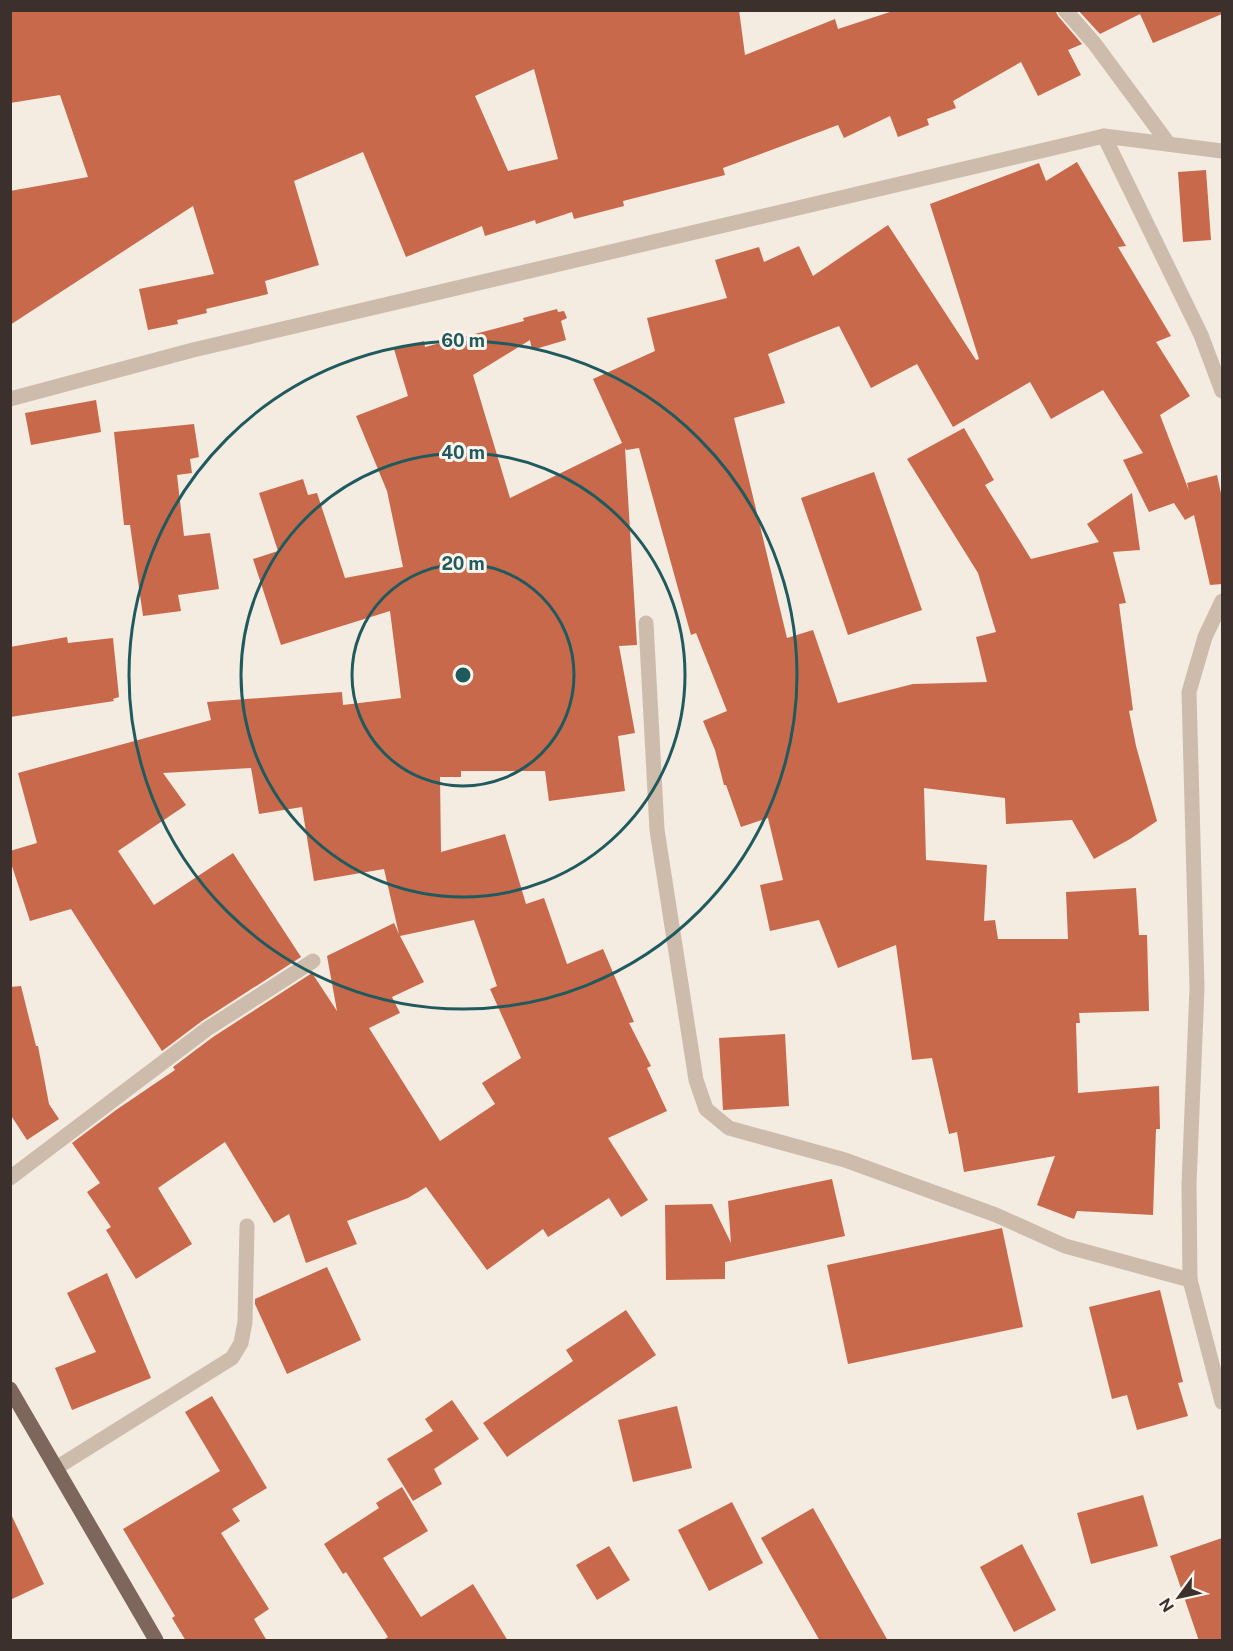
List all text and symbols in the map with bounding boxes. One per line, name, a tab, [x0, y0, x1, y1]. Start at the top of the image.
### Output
text: 60 m	[441, 330, 485, 351]
text: 40 m	[441, 442, 485, 463]
text: 20 m	[441, 553, 485, 574]
centre of rings	[453, 665, 473, 685]
north arrow	[1149, 1567, 1209, 1627]
text: N	[1155, 1594, 1178, 1615]

